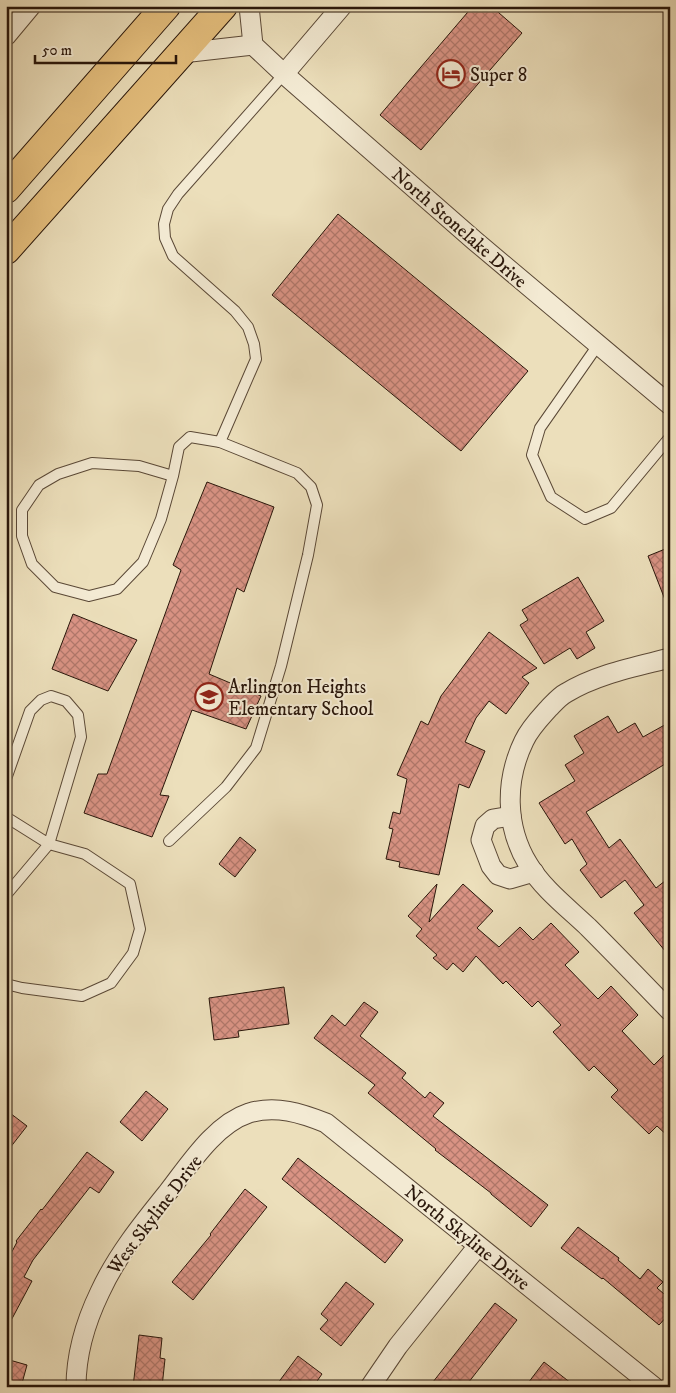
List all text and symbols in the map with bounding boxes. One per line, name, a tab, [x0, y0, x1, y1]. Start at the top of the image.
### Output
scale bar	[35, 32, 176, 64]
text: 50 m	[42, 41, 72, 60]
hotel icon: Super 8	[436, 59, 466, 89]
place label: Super 8	[470, 64, 527, 87]
street label: North Stonelake Drive	[387, 163, 532, 293]
place label: Arlington Heights Elementary School	[228, 676, 374, 721]
school or university icon: Arlington Heights Elementary School	[194, 682, 224, 712]
street label: West Skyline Drive	[102, 1151, 208, 1280]
street label: North Skyline Drive	[400, 1181, 534, 1296]

